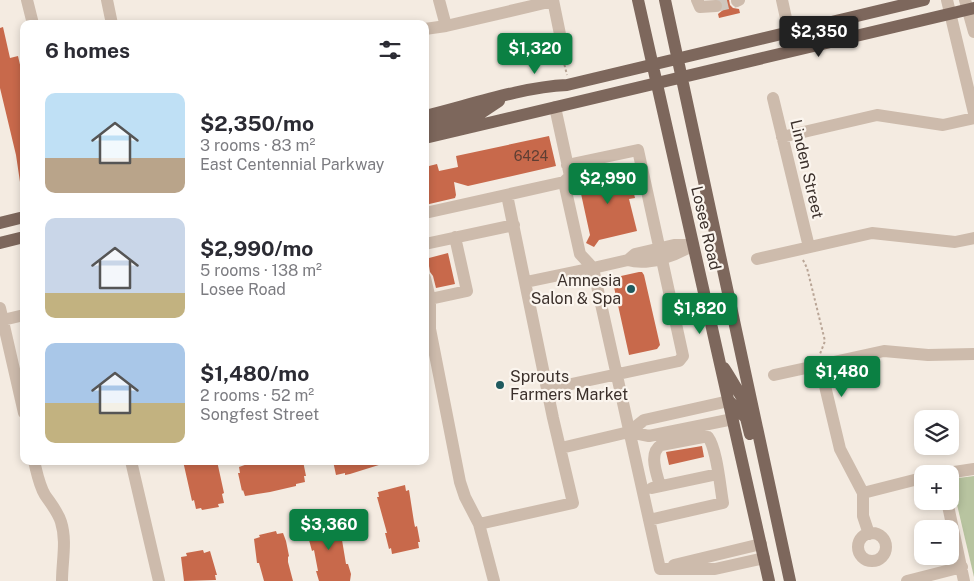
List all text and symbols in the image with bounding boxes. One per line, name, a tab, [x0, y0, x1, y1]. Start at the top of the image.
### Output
pin: $2,350	[778, 15, 860, 58]
text: $2,350	[790, 22, 848, 41]
pin: $1,320	[494, 32, 576, 75]
icon: filters	[376, 36, 404, 64]
text: 6 homes	[45, 38, 130, 63]
text: $1,320	[508, 39, 562, 58]
text: $2,350/mo	[200, 111, 314, 136]
icon: home	[85, 113, 145, 173]
street label: Linden Street	[786, 118, 828, 220]
text: 3 rooms · 83 m²	[200, 136, 315, 155]
house number: 6424	[514, 148, 549, 164]
text: East Centennial Parkway	[200, 155, 384, 174]
pin: $2,990	[567, 162, 649, 205]
text: $2,990	[580, 169, 636, 188]
street label: Losee Road	[687, 184, 725, 272]
text: $2,990/mo	[200, 236, 313, 261]
icon: home	[85, 238, 145, 298]
text: 5 rooms · 138 m²	[200, 261, 322, 280]
place label: Amnesia Salon & Spa	[531, 271, 621, 308]
text: Losee Road	[200, 280, 286, 299]
marker: Amnesia Salon & Spa	[625, 283, 637, 295]
pin: $1,820	[659, 292, 741, 335]
text: $1,820	[673, 299, 727, 318]
pin: $1,480	[801, 356, 883, 398]
text: $1,480/mo	[200, 361, 309, 386]
text: $1,480	[815, 362, 869, 381]
icon: home	[85, 363, 145, 423]
place label: Sprouts Farmers Market	[510, 367, 628, 404]
marker: Sprouts Farmers Market	[494, 379, 506, 391]
text: 2 rooms · 52 m²	[200, 386, 314, 405]
text: Songfest Street	[200, 405, 319, 424]
map controls	[914, 410, 959, 565]
button: layers	[914, 410, 959, 455]
button: +	[914, 465, 959, 510]
pin: $3,360	[288, 508, 370, 551]
text: $3,360	[300, 515, 358, 534]
button: −	[914, 520, 959, 565]

